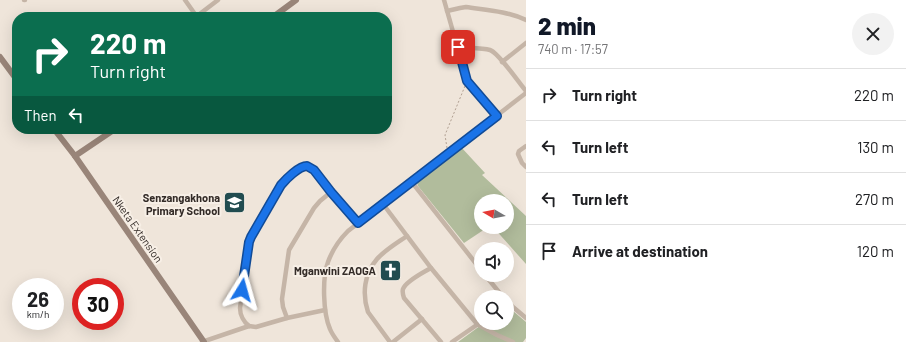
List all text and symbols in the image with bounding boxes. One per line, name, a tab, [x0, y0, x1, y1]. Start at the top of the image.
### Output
text: 2 min	[538, 11, 596, 40]
button: close	[852, 13, 894, 55]
text: 220 m	[90, 26, 166, 60]
icon: right	[24, 28, 76, 80]
pin	[441, 30, 475, 64]
icon: arrive	[447, 36, 469, 58]
text: 740 m · 17:57	[538, 41, 608, 57]
text: Turn right	[90, 60, 166, 82]
icon: right	[538, 84, 560, 106]
text: Turn right	[572, 86, 637, 104]
text: 220 m	[854, 86, 894, 104]
icon: left	[65, 104, 87, 126]
text: Then	[24, 106, 57, 124]
icon: left	[538, 136, 560, 158]
text: Turn left	[572, 138, 628, 156]
text: 130 m	[857, 138, 894, 156]
icon: left	[538, 188, 560, 210]
school or university icon: Senzangakhona Primary School	[222, 190, 248, 216]
text: Turn left	[572, 190, 628, 208]
text: 270 m	[855, 190, 894, 208]
place label: Senzangakhona Primary School	[143, 191, 220, 217]
street label: Nketa Extension	[110, 193, 166, 265]
north arrow	[474, 194, 514, 234]
map controls	[474, 194, 514, 330]
icon: arrive	[538, 240, 560, 262]
button: sound	[474, 242, 514, 282]
text: Arrive at destination	[572, 242, 708, 260]
text: 120 m	[857, 242, 894, 260]
church icon: Mganwini ZAOGA	[378, 257, 404, 283]
place label: Mganwini ZAOGA	[294, 264, 377, 277]
position arrow	[221, 269, 263, 311]
speed limit sign: 30	[72, 278, 124, 330]
text: 26	[27, 287, 49, 311]
button: search	[474, 290, 514, 330]
text: km/h	[27, 308, 49, 320]

